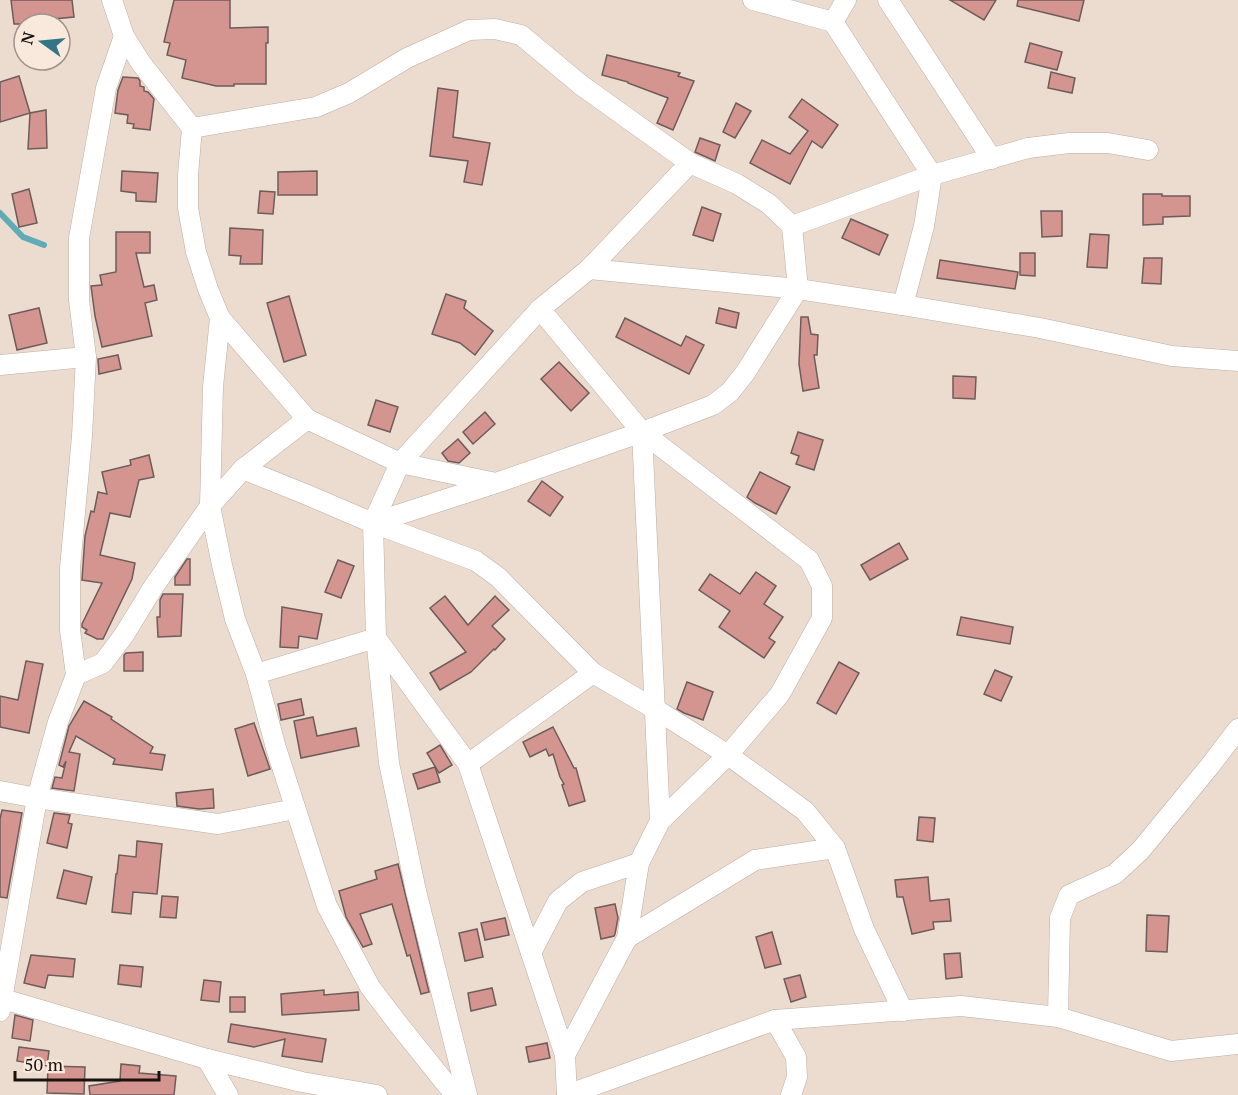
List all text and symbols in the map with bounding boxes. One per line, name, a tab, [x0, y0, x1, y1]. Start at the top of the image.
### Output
north arrow	[12, 12, 72, 72]
text: N	[15, 29, 40, 47]
scale bar	[15, 1044, 159, 1082]
text: 50 m	[24, 1052, 64, 1076]

